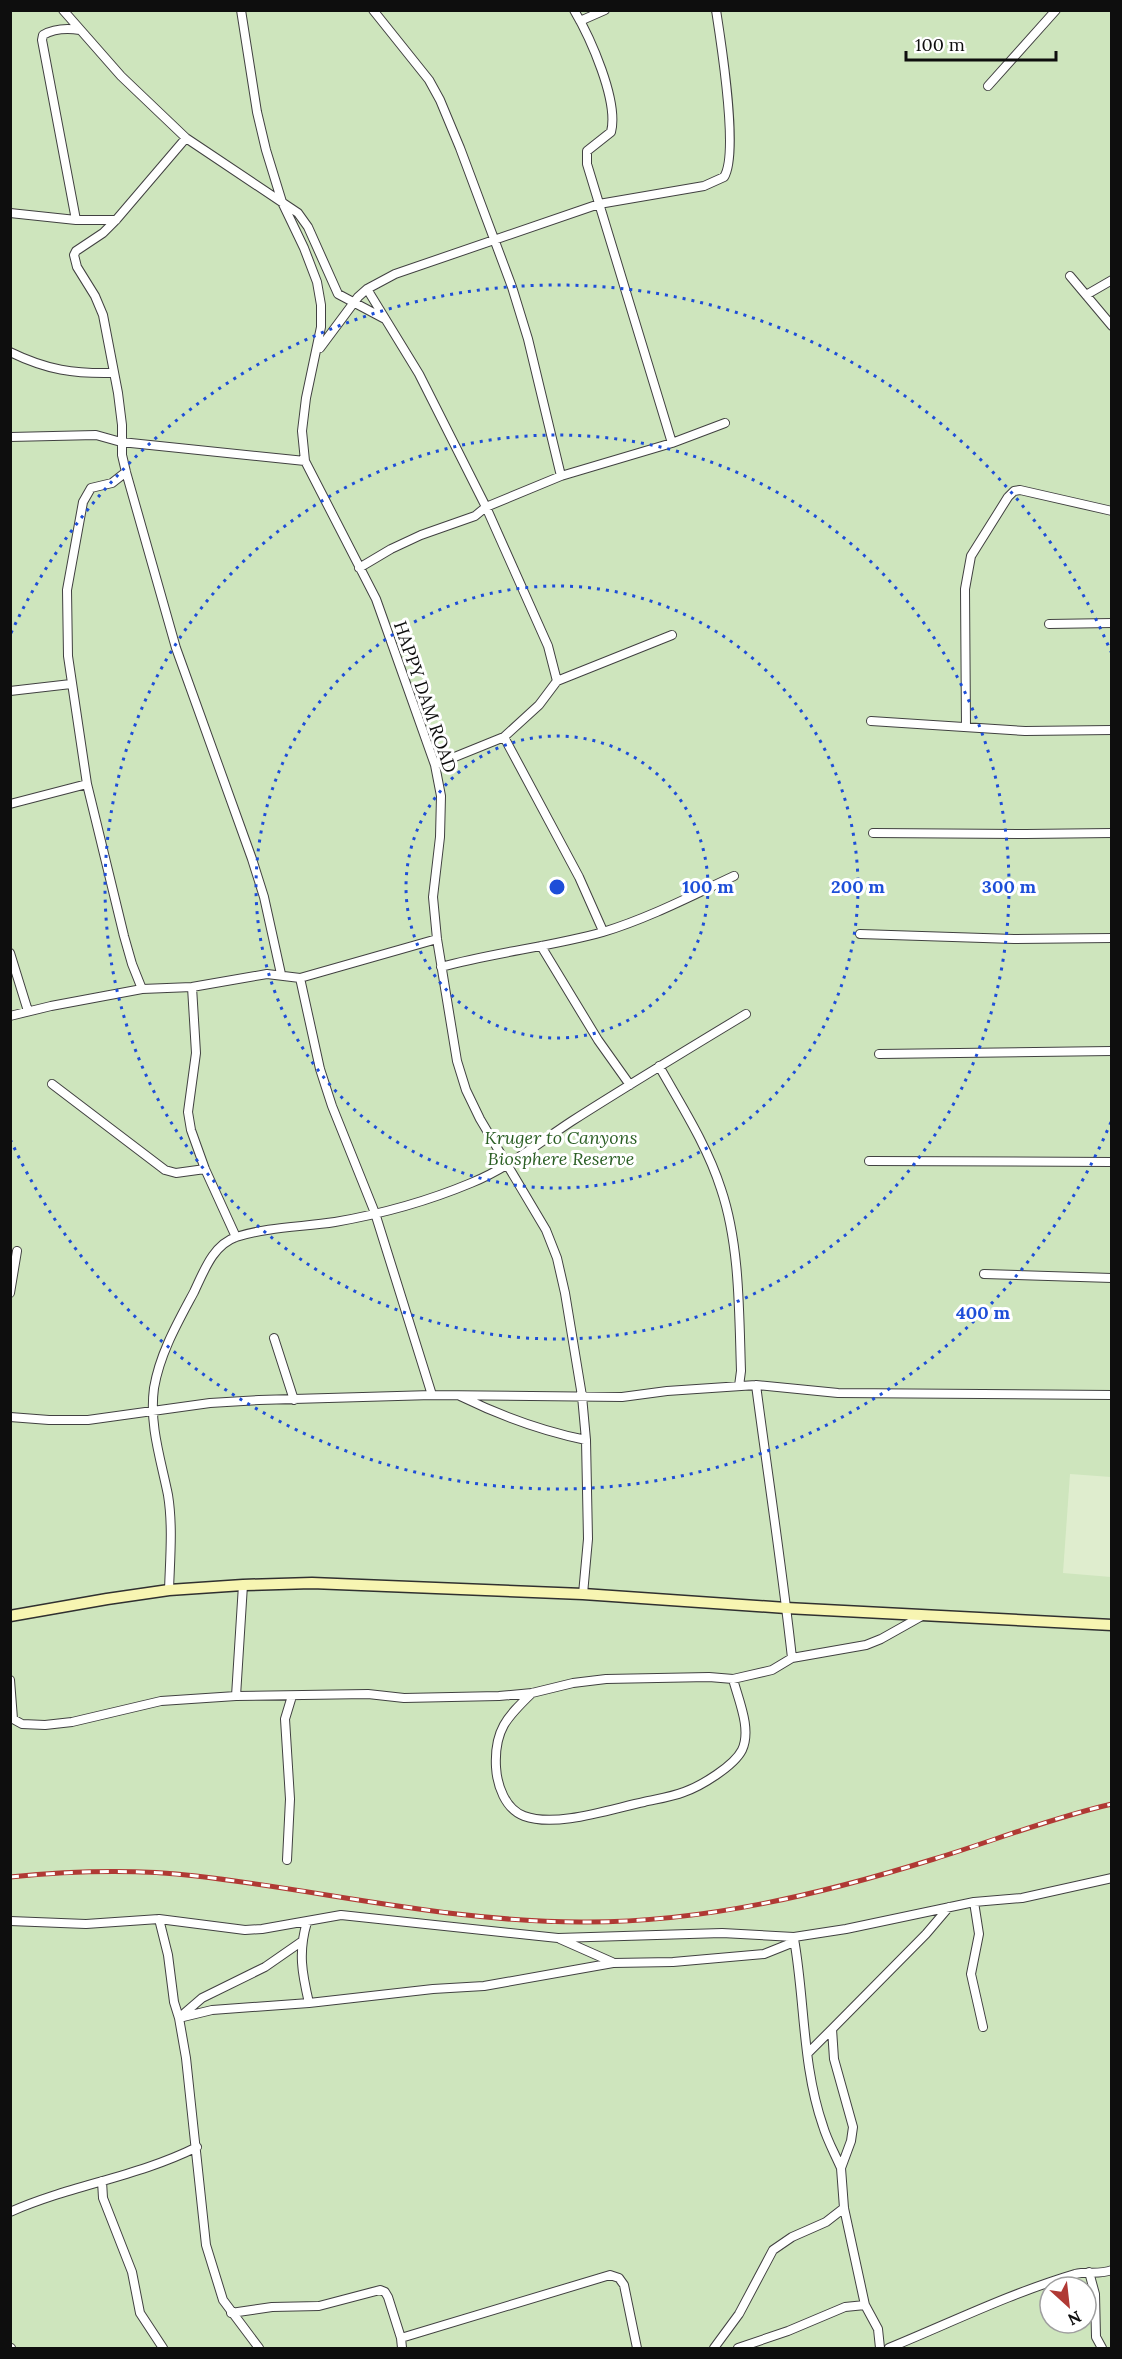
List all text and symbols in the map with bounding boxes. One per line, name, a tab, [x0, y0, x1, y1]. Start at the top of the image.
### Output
scale bar	[906, 24, 1056, 62]
text: 100 m	[915, 33, 965, 56]
street label: HAPPY DAM ROAD	[389, 618, 462, 776]
text: 100 m	[682, 875, 734, 898]
text: 200 m	[831, 875, 885, 898]
text: 300 m	[982, 875, 1037, 898]
centre of rings	[547, 877, 567, 897]
park label: Kruger to Canyons Biosphere Reserve	[485, 1126, 637, 1170]
text: 400 m	[956, 1301, 1010, 1324]
north arrow	[1038, 2275, 1098, 2335]
text: N	[1065, 2307, 1085, 2330]

